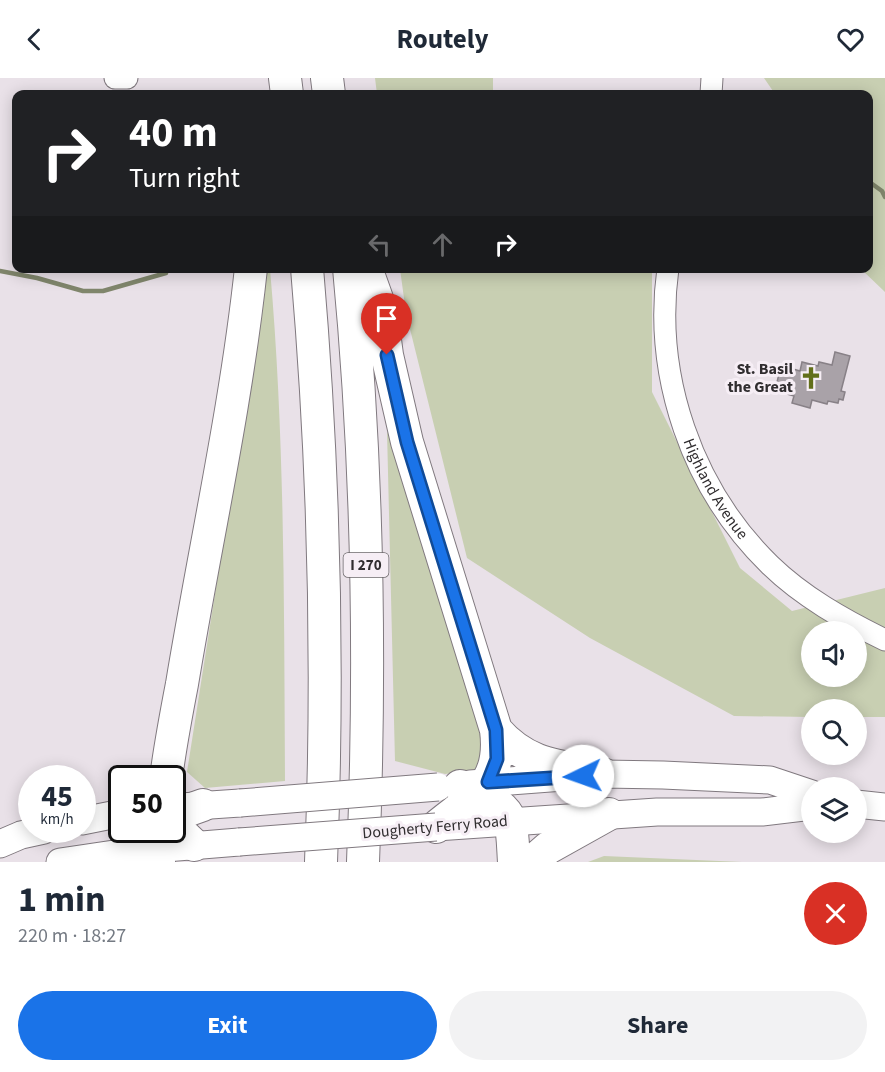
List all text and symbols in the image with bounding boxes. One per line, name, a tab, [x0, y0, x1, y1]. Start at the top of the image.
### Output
text: Routely	[396, 20, 489, 59]
icon: back	[18, 23, 51, 56]
icon: heart	[834, 23, 867, 56]
text: 40 m	[129, 103, 218, 163]
icon: right	[30, 114, 108, 192]
text: Turn right	[129, 159, 240, 198]
icon: left	[363, 228, 396, 261]
icon: ahead	[426, 228, 459, 261]
icon: right	[489, 228, 522, 261]
pin	[361, 293, 412, 355]
icon: arrive	[370, 302, 403, 335]
place label: St. Basil the Great	[727, 358, 793, 398]
church icon: St. Basil the Great	[798, 365, 824, 391]
street label: Highland Avenue	[678, 435, 753, 544]
road number: I 270	[344, 553, 388, 577]
map controls	[801, 621, 867, 843]
button: sound	[801, 621, 867, 687]
button: search	[801, 699, 867, 765]
position arrow	[551, 744, 615, 808]
speed limit sign: 50	[108, 765, 186, 843]
text: 45	[41, 775, 73, 818]
button: layers	[801, 777, 867, 843]
text: km/h	[40, 809, 74, 830]
street label: Dougherty Ferry Road	[361, 810, 509, 844]
text: 1 min	[18, 874, 106, 925]
button: close	[804, 882, 867, 945]
text: 220 m · 18:27	[18, 922, 126, 950]
button: Exit	[18, 991, 437, 1060]
button: Share	[449, 991, 867, 1060]

